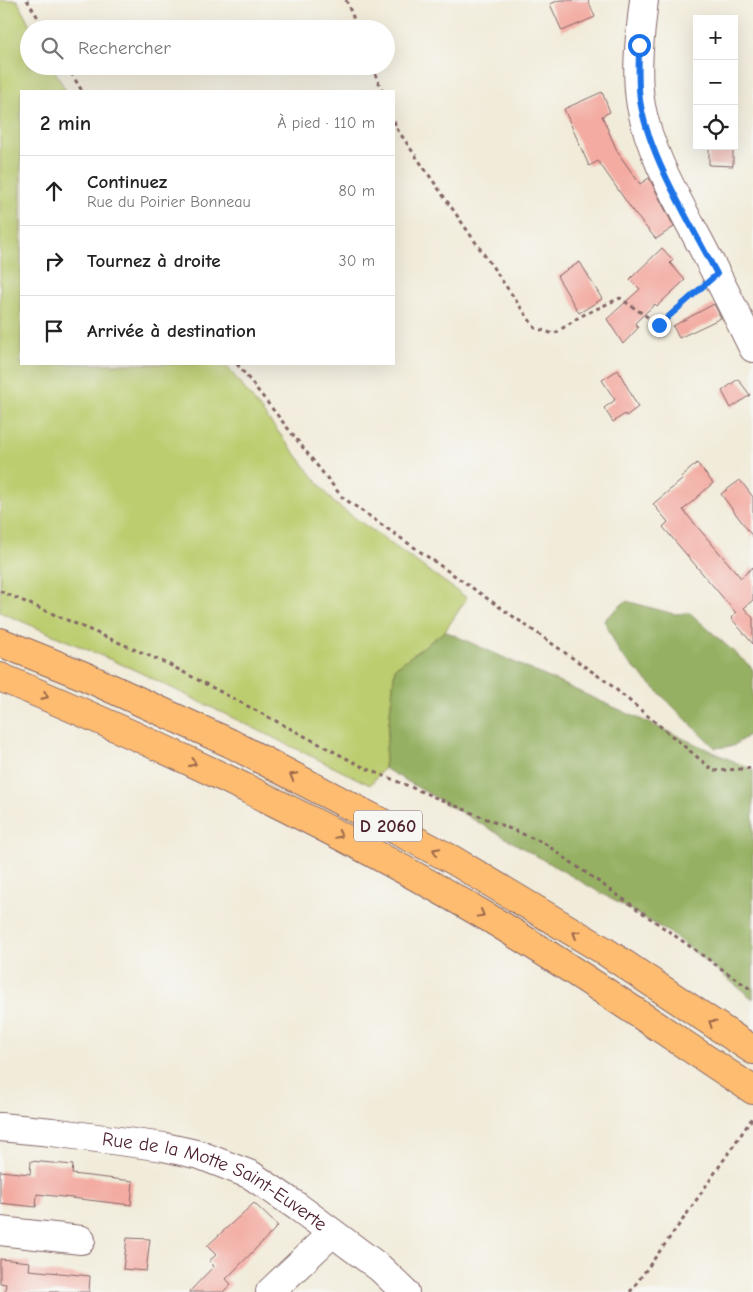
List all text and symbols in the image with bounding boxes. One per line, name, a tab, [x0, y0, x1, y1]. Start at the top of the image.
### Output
map controls	[693, 15, 738, 150]
button: +	[693, 15, 738, 60]
search box	[20, 20, 395, 75]
icon: search	[38, 34, 66, 62]
route start	[628, 34, 651, 57]
text: Rechercher	[78, 37, 171, 59]
button: −	[693, 60, 738, 105]
button: locate	[693, 105, 738, 150]
text: 2 min	[40, 111, 91, 135]
text: À pied · 110 m	[277, 114, 375, 132]
text: Continuez	[87, 171, 167, 193]
icon: ahead	[40, 177, 68, 205]
text: 80 m	[338, 182, 375, 200]
text: Rue du Poirier Bonneau	[87, 193, 251, 211]
icon: right	[40, 247, 68, 275]
text: Tournez à droite	[87, 250, 221, 272]
text: 30 m	[339, 252, 375, 270]
route end	[648, 314, 671, 337]
icon: arrive	[40, 317, 68, 345]
text: Arrivée à destination	[87, 320, 256, 342]
one-way arrow	[40, 690, 49, 700]
one-way arrow	[188, 756, 197, 767]
one-way arrow	[289, 772, 298, 782]
road number: D 2060	[354, 810, 422, 841]
one-way arrow	[333, 829, 342, 839]
one-way arrow	[433, 847, 442, 857]
one-way arrow	[475, 907, 484, 917]
one-way arrow	[573, 931, 582, 941]
one-way arrow	[709, 1020, 718, 1029]
street label: Rue de la Motte Saint-Euverte	[101, 1128, 331, 1236]

